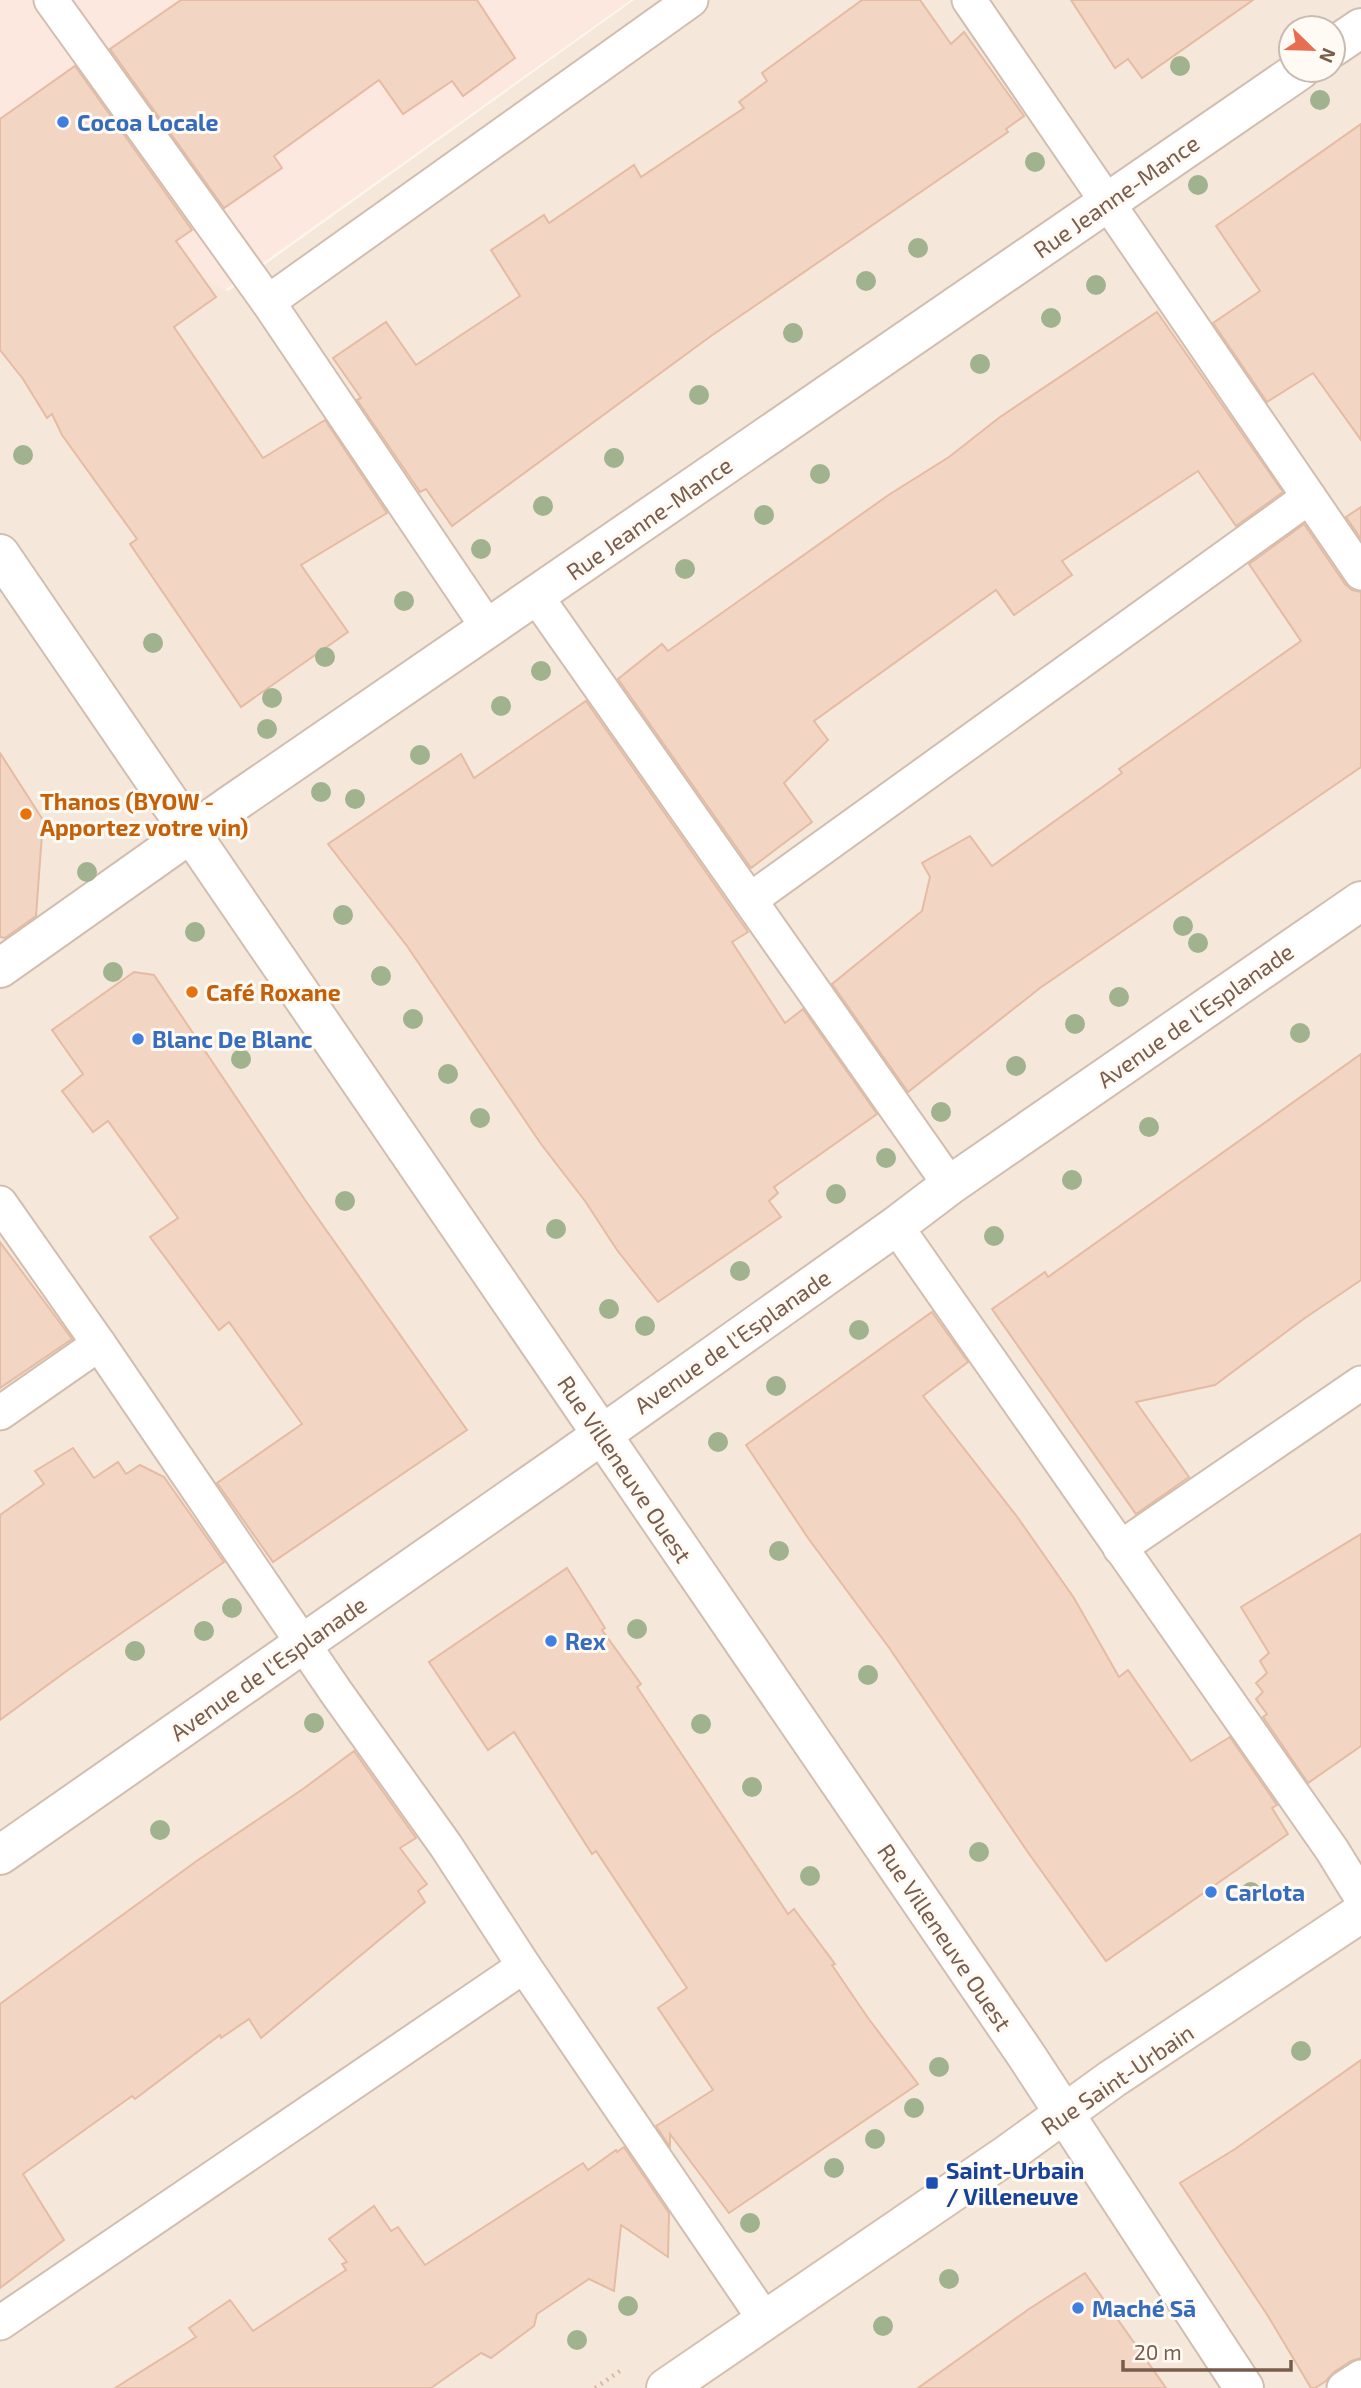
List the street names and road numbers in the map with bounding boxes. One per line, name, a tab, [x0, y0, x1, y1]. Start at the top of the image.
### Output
street label: Rue Jeanne-Mance	[1028, 128, 1204, 264]
street label: Rue Jeanne-Mance	[561, 450, 737, 586]
street label: Avenue de l'Esplanade	[1092, 937, 1298, 1093]
street label: Avenue de l'Esplanade	[629, 1263, 835, 1419]
street label: Rue Villeneuve Ouest	[552, 1370, 698, 1568]
street label: Avenue de l'Esplanade	[165, 1590, 371, 1746]
street label: Rue Villeneuve Ouest	[872, 1838, 1018, 2036]
street label: Rue Saint-Urbain	[1035, 2018, 1199, 2140]

